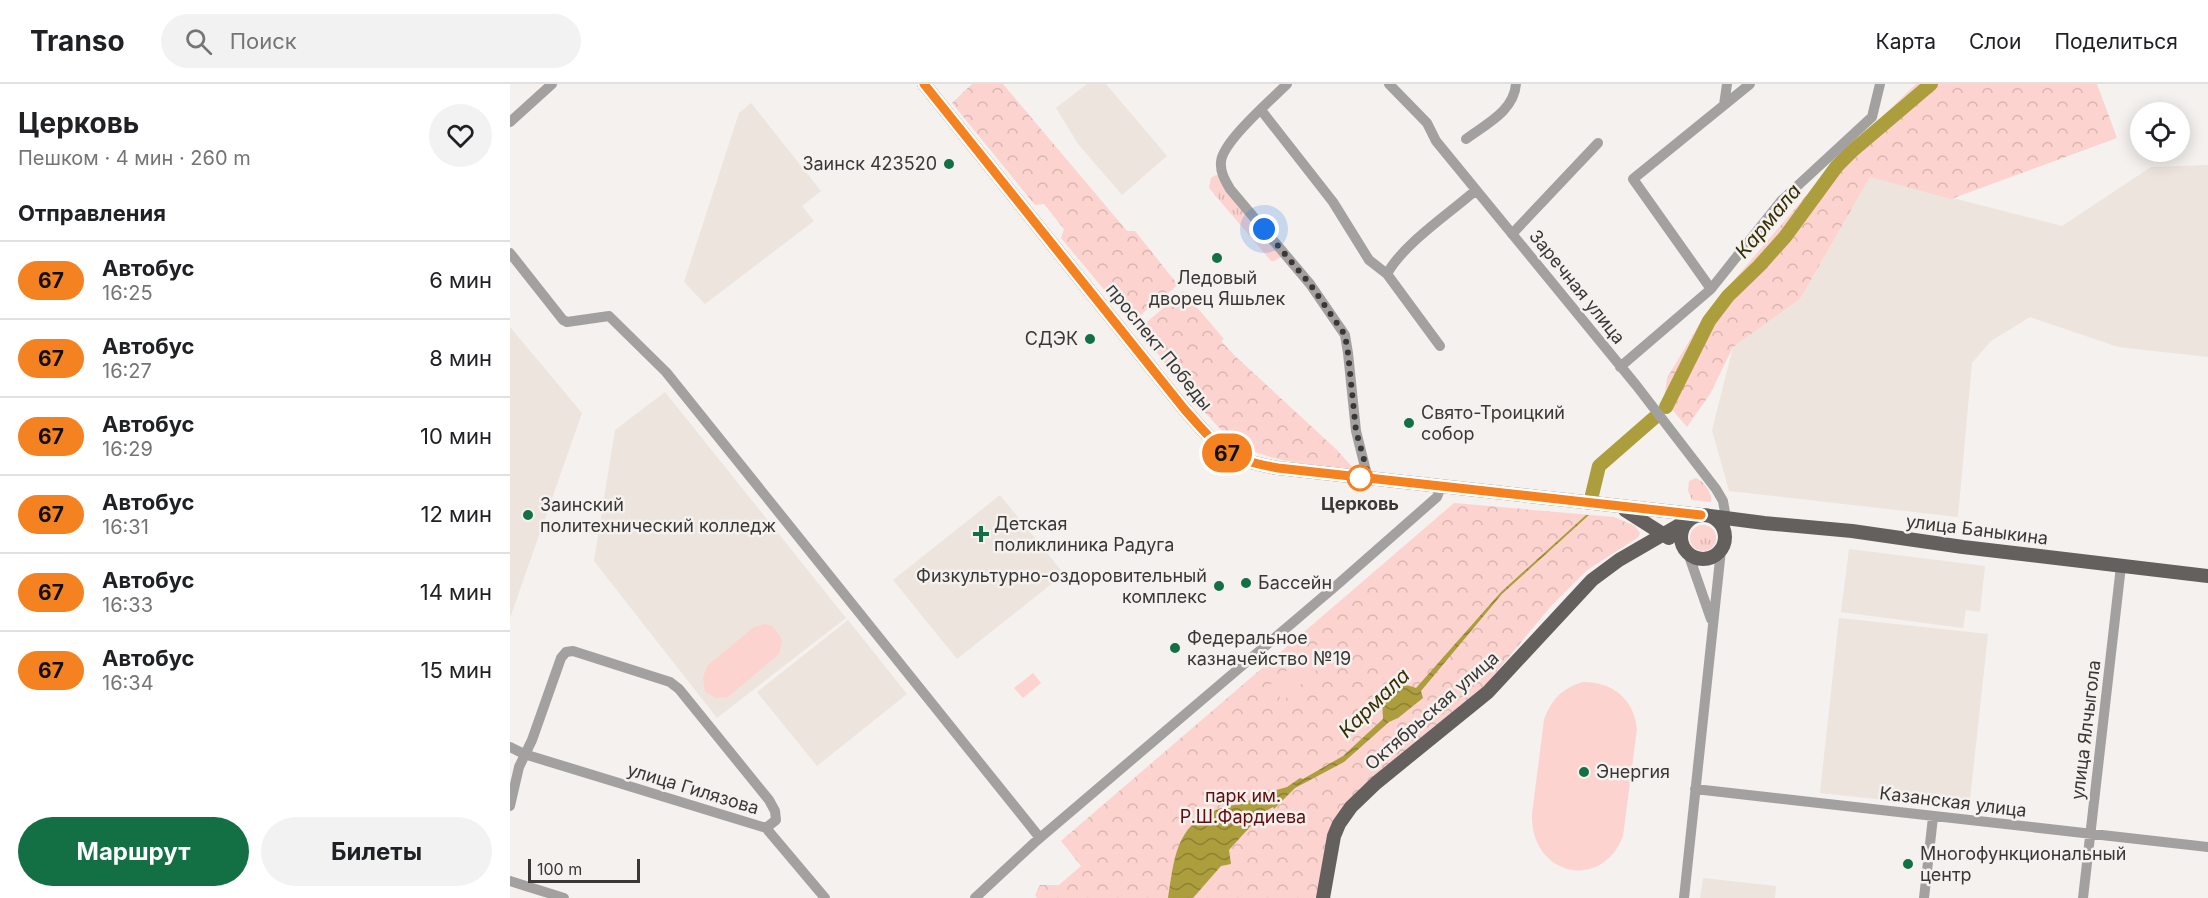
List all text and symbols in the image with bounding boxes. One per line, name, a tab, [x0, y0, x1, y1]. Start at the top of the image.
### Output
search box	[161, 14, 581, 68]
text: Transo	[30, 24, 125, 58]
icon: search	[182, 25, 215, 58]
text: Поиск	[230, 28, 297, 54]
text: Карта	[1876, 29, 1936, 54]
text: Слои	[1969, 29, 2021, 54]
text: Поделиться	[2054, 29, 2178, 54]
map controls	[2130, 102, 2190, 162]
button: locate	[2130, 102, 2190, 162]
button: heart	[429, 104, 492, 167]
text: Церковь	[18, 106, 139, 140]
text: Пешком · 4 мин · 260 m	[18, 146, 251, 170]
place label: Заинск 423520	[802, 153, 937, 174]
marker: Заинск 423520	[942, 157, 956, 171]
water label: Кармала	[1730, 179, 1806, 263]
text: Отправления	[18, 200, 166, 226]
your location	[1249, 214, 1279, 244]
street label: Заречная улица	[1525, 226, 1630, 348]
marker: Ледовый дворец Яшьлек	[1210, 251, 1224, 265]
text: Автобус	[102, 255, 195, 281]
text: 6 мин	[429, 267, 492, 293]
place label: Ледовый дворец Яшьлек	[1149, 267, 1286, 309]
text: 67	[38, 268, 64, 293]
street label: проспект Победы	[1102, 279, 1217, 414]
text: 16:25	[102, 281, 153, 305]
place label: СДЭК	[1025, 328, 1078, 349]
marker: СДЭК	[1083, 332, 1097, 346]
text: Автобус	[102, 333, 195, 359]
text: 8 мин	[429, 345, 492, 371]
text: 67	[38, 346, 64, 371]
text: 16:27	[102, 359, 152, 383]
place label: Свято-Троицкий собор	[1421, 402, 1565, 444]
text: Автобус	[102, 411, 195, 437]
marker: Свято-Троицкий собор	[1402, 416, 1416, 430]
text: 10 мин	[420, 423, 492, 449]
text: 67	[38, 424, 64, 449]
line badge: 67	[1200, 434, 1254, 472]
text: 16:29	[102, 437, 153, 461]
text: 67	[1214, 441, 1240, 466]
marker: Церковь	[1347, 465, 1373, 491]
text: Автобус	[102, 489, 195, 515]
place label: Церковь	[1321, 493, 1399, 514]
place label: Заинский политехнический колледж	[540, 494, 776, 536]
text: 12 мин	[420, 501, 492, 527]
text: 67	[38, 502, 64, 527]
marker: Заинский политехнический колледж	[521, 508, 535, 522]
street label: улица Баныкина	[1905, 510, 2049, 549]
place label: Детская поликлиника Радуга	[994, 513, 1174, 555]
text: 16:31	[102, 515, 149, 539]
marker: Детская поликлиника Радуга	[972, 525, 990, 543]
place label: Физкультурно-оздоровительный комплекс	[916, 565, 1207, 607]
text: Автобус	[102, 567, 195, 593]
place label: Бассейн	[1258, 572, 1332, 593]
marker: Бассейн	[1239, 576, 1253, 590]
text: 14 мин	[420, 579, 492, 605]
marker: Физкультурно-оздоровительный комплекс	[1212, 579, 1226, 593]
text: 67	[38, 580, 64, 605]
text: 16:33	[102, 593, 153, 617]
place label: Федеральное казначейство №19	[1187, 627, 1351, 669]
marker: Федеральное казначейство №19	[1168, 641, 1182, 655]
text: Автобус	[102, 645, 195, 671]
street label: Октябрьская улица	[1361, 647, 1503, 774]
text: 15 мин	[421, 657, 492, 683]
text: 67	[38, 658, 64, 683]
street label: улица Ялчыгола	[2067, 659, 2104, 801]
water label: Кармала	[1333, 663, 1415, 743]
text: 16:34	[102, 671, 154, 695]
street label: улица Гилязова	[625, 759, 762, 819]
place label: Энергия	[1596, 761, 1670, 782]
marker: Энергия	[1577, 765, 1591, 779]
street label: Казанская улица	[1878, 782, 2028, 821]
park label: парк им. Р.Ш.Фардиева	[1180, 785, 1306, 827]
button: Маршрут	[18, 817, 249, 886]
button: Билеты	[261, 817, 492, 886]
place label: Многофункциональный центр	[1920, 843, 2127, 885]
scale bar	[528, 856, 640, 884]
marker: Многофункциональный центр	[1901, 857, 1915, 871]
text: 100 m	[537, 859, 582, 879]

